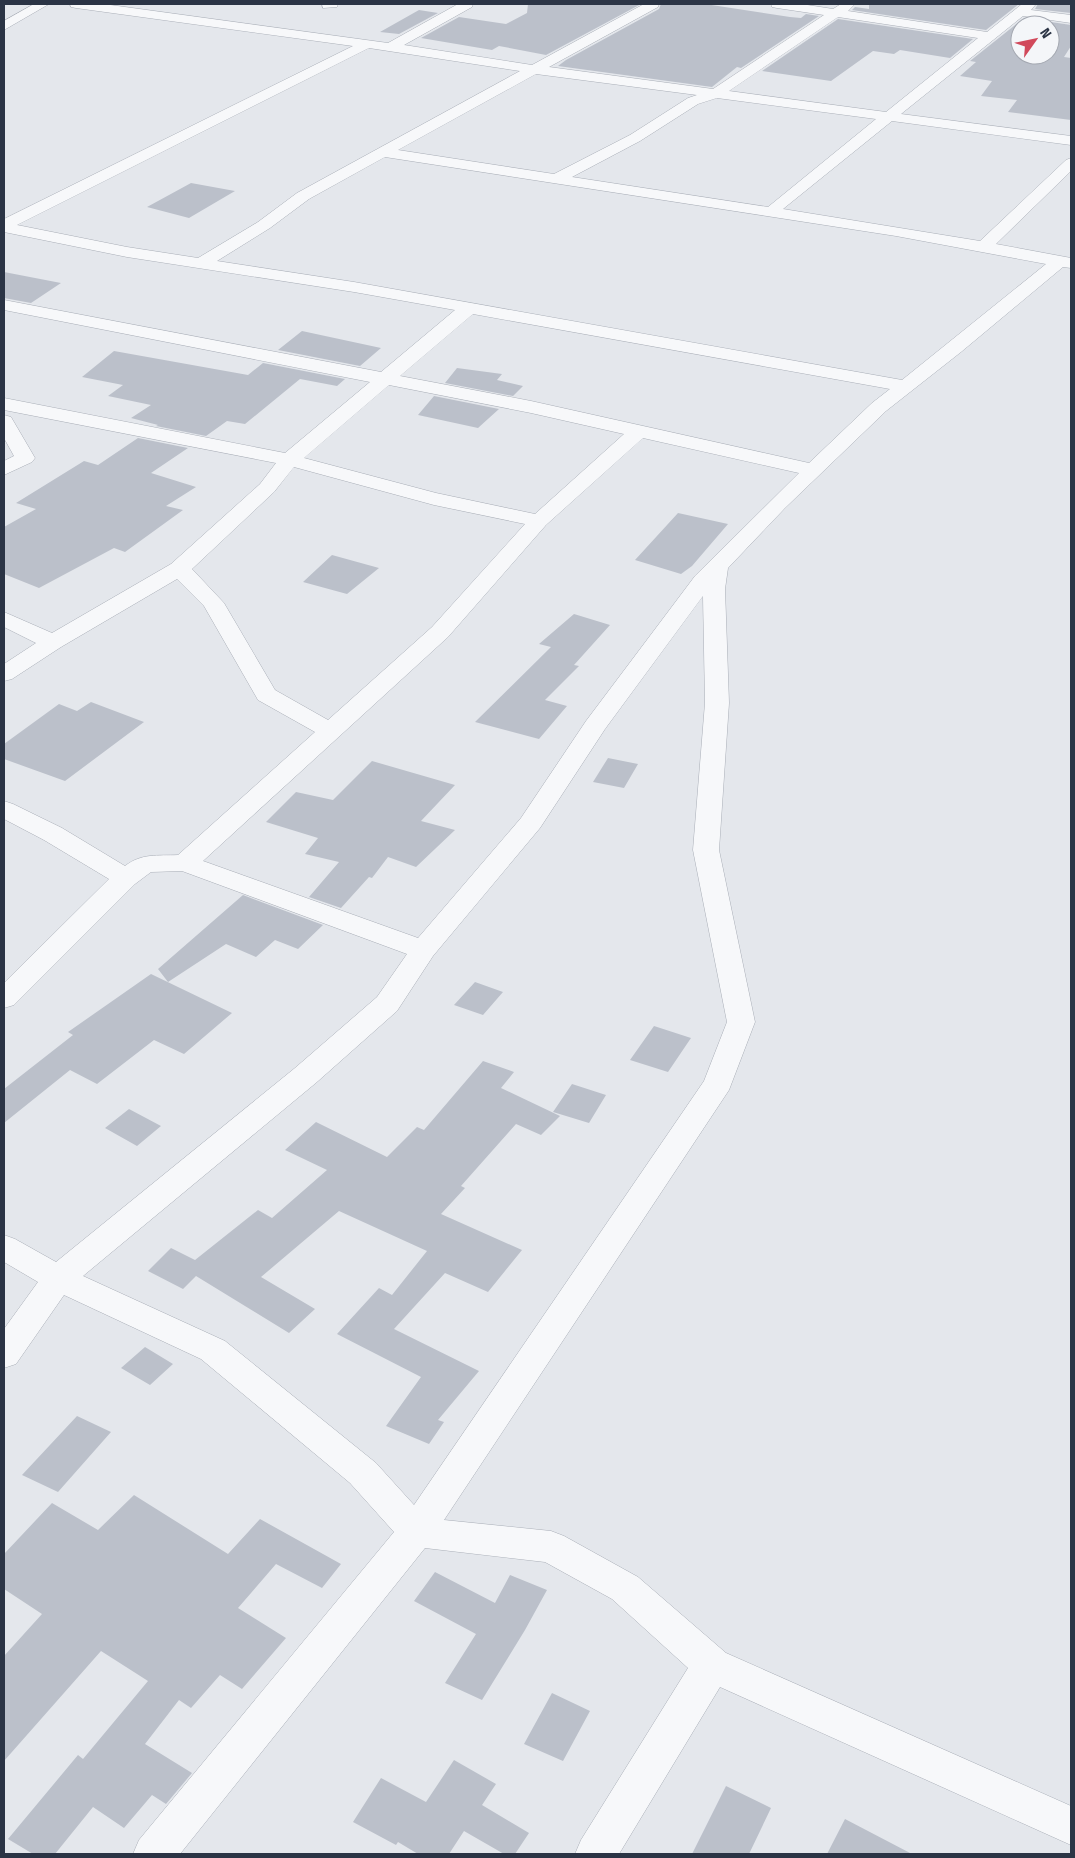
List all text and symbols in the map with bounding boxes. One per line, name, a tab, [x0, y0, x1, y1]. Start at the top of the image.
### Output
north arrow	[1010, 15, 1060, 65]
text: N	[1036, 25, 1055, 41]

